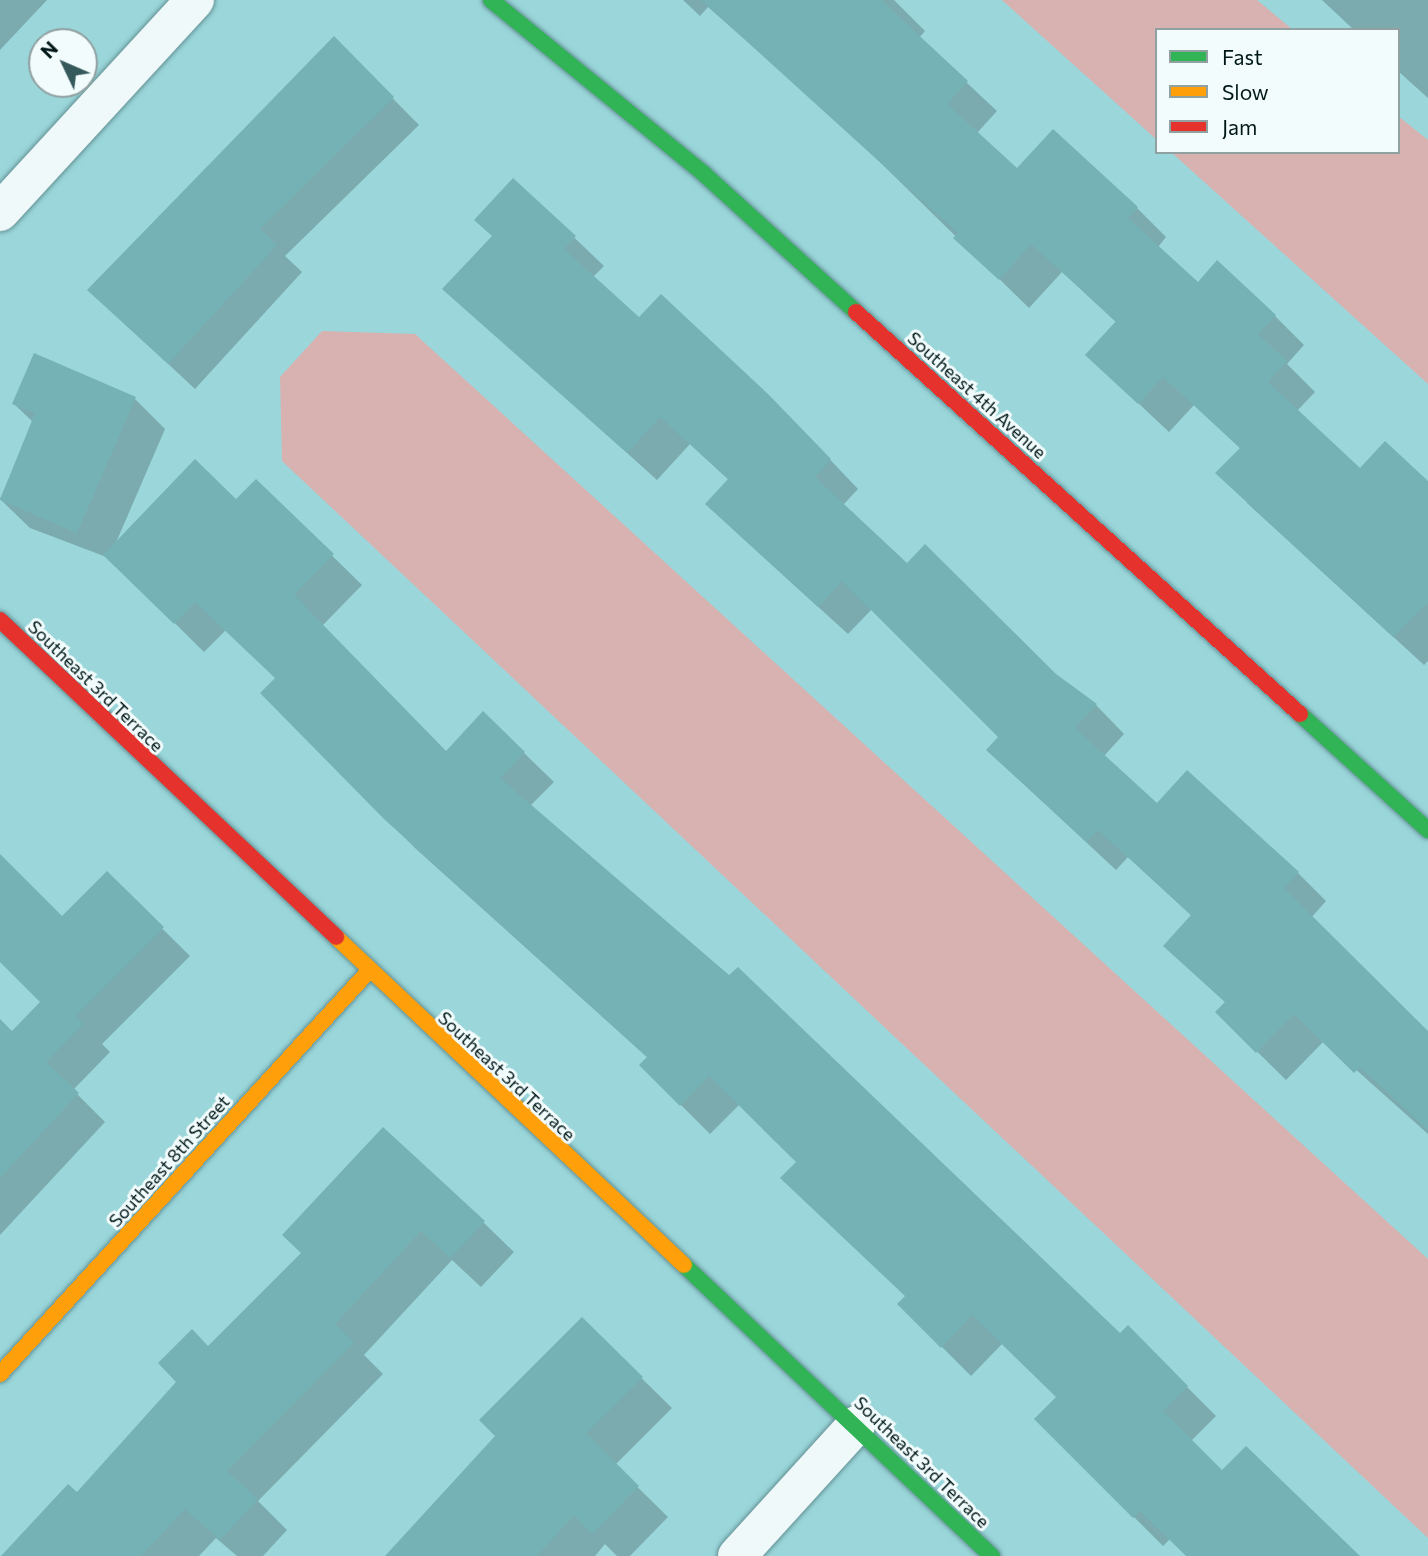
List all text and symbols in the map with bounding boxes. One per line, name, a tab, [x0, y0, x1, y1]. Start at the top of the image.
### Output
north arrow	[28, 28, 98, 98]
legend	[1155, 28, 1400, 154]
text: N	[36, 36, 62, 63]
text: Fast	[1222, 44, 1263, 69]
text: Slow	[1222, 79, 1269, 104]
text: Jam	[1222, 114, 1257, 139]
street label: Southeast 4th Avenue	[903, 327, 1051, 463]
street label: Southeast 3rd Terrace	[24, 616, 168, 756]
street label: Southeast 3rd Terrace	[434, 1007, 580, 1145]
street label: Southeast 8th Street	[104, 1091, 234, 1231]
street label: Southeast 3rd Terrace	[850, 1392, 994, 1532]

